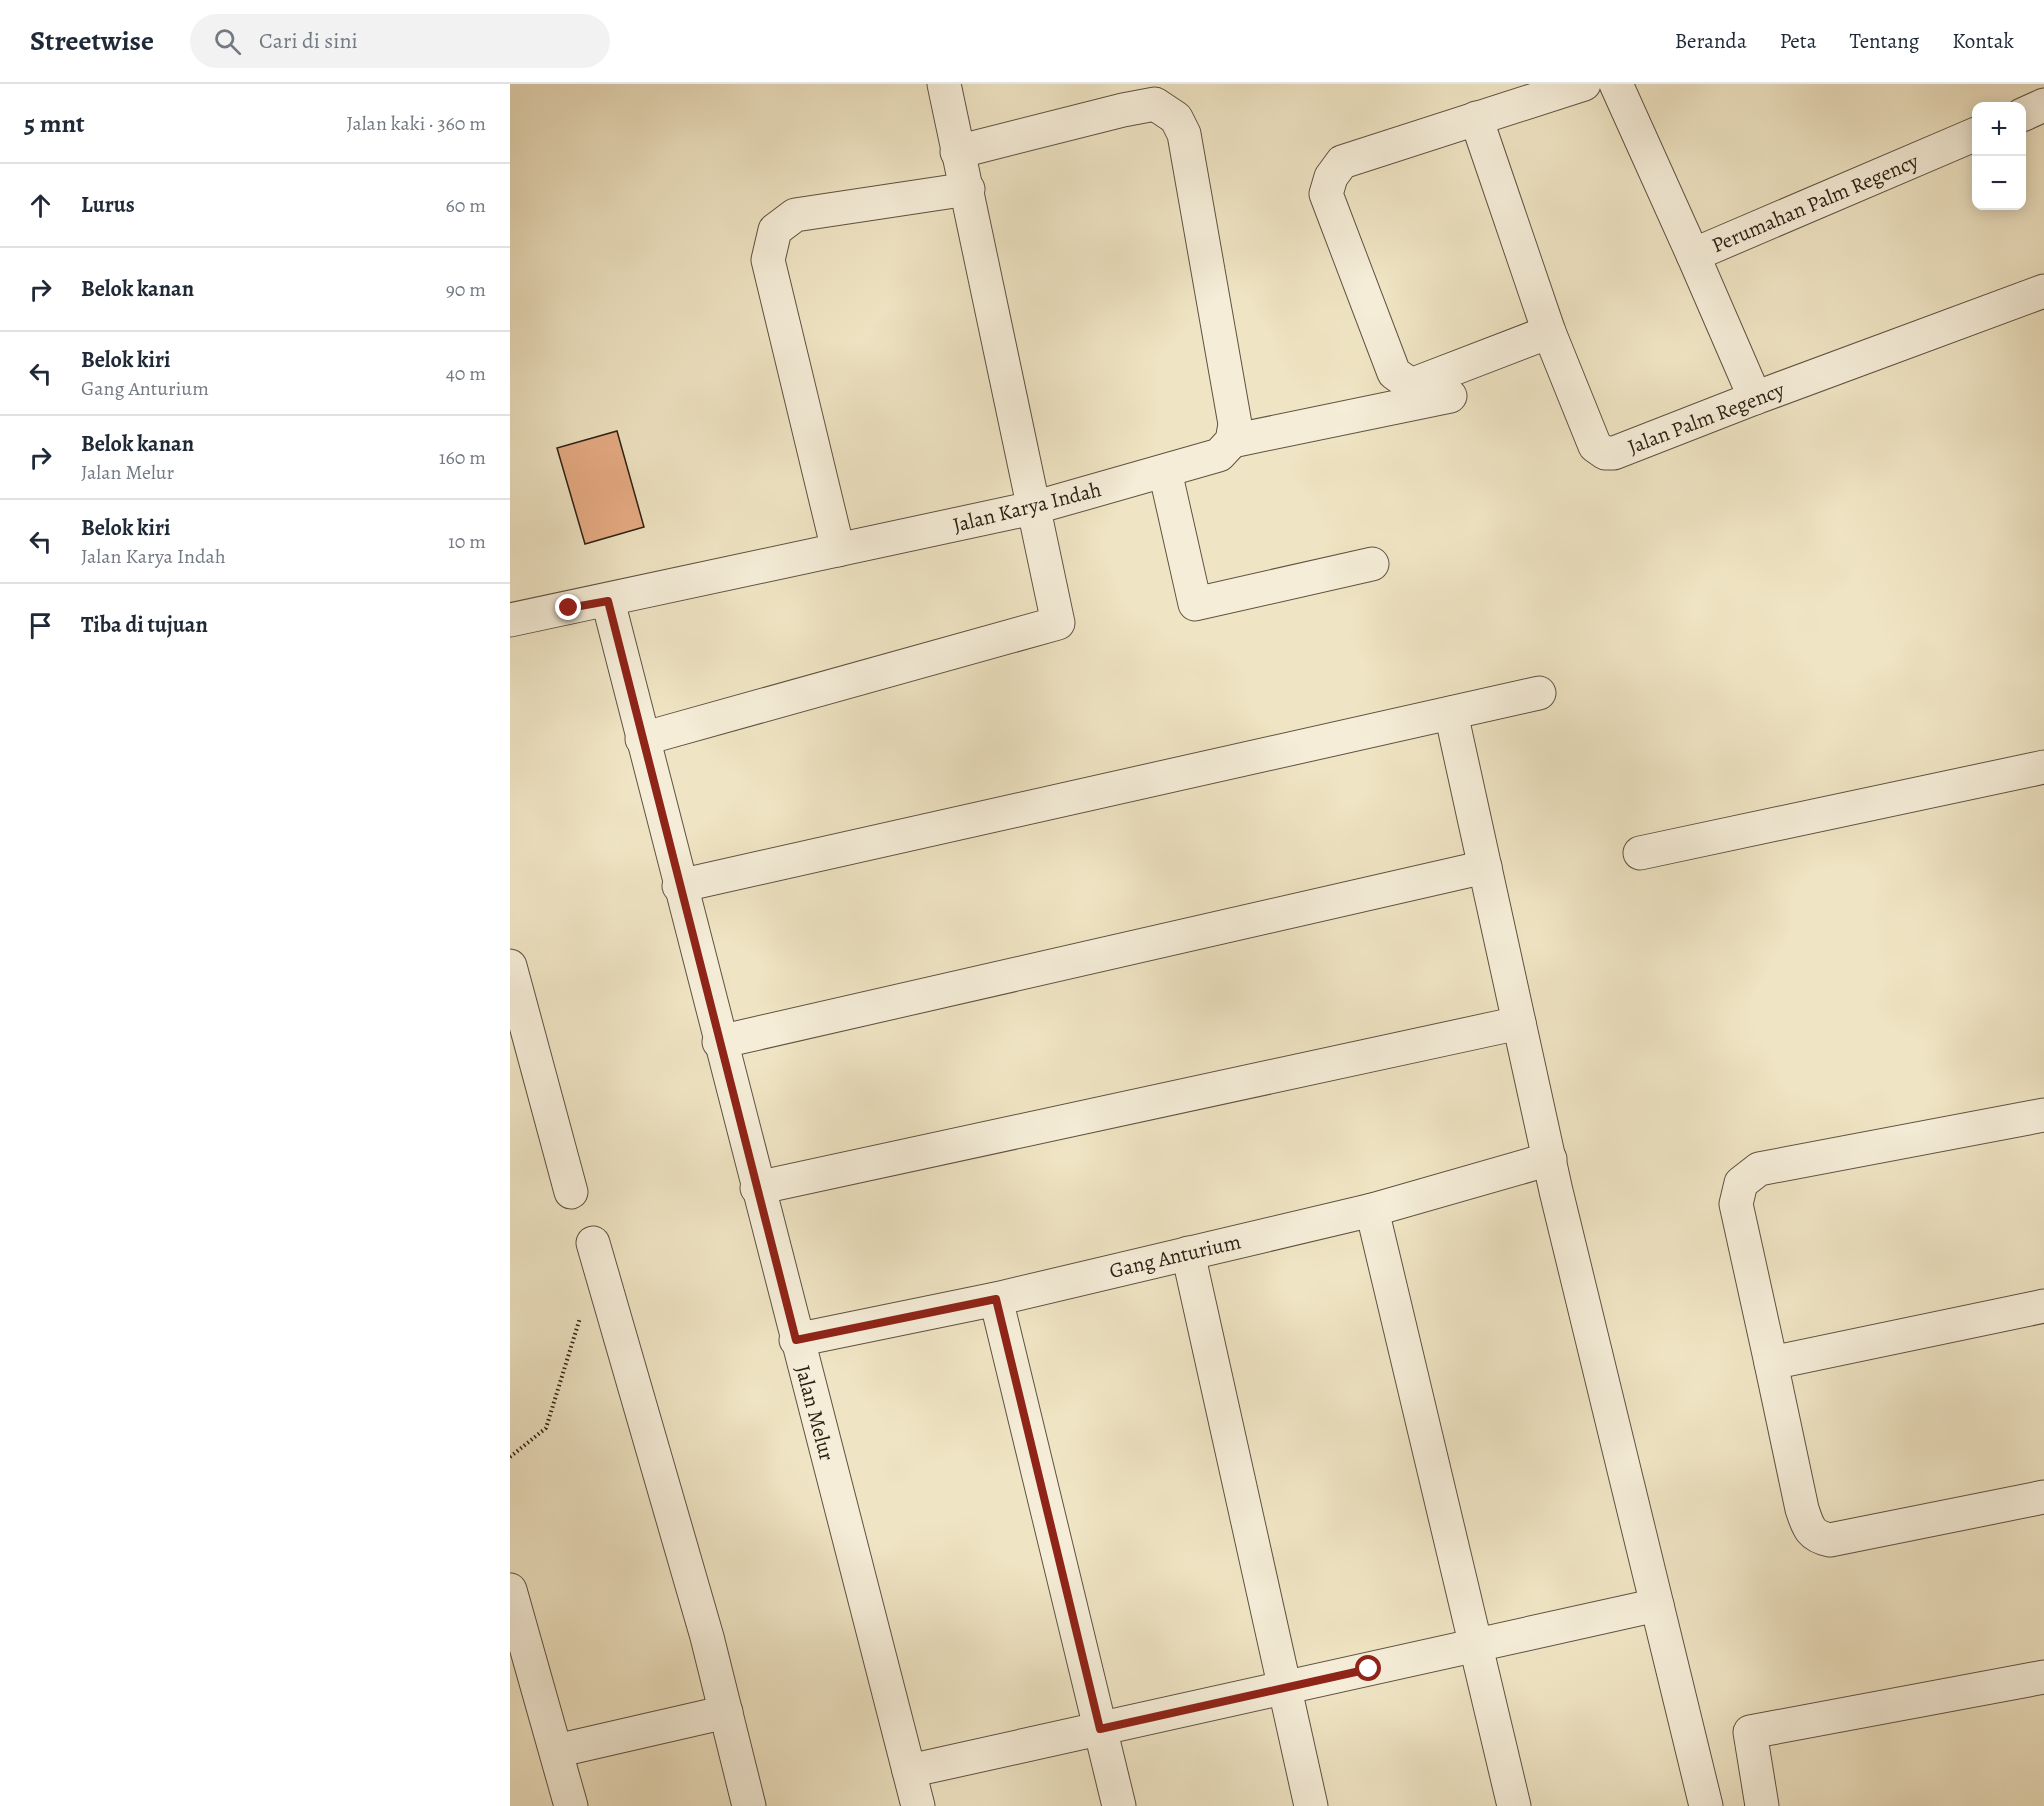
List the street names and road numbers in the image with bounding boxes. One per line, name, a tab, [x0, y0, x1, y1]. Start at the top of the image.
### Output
street label: Perumahan Palm Regency	[1707, 146, 1923, 259]
street label: Jalan Palm Regency	[1624, 375, 1789, 461]
street label: Jalan Karya Indah	[950, 475, 1104, 539]
street label: Gang Anturium	[1106, 1227, 1244, 1285]
street label: Jalan Melur	[789, 1362, 841, 1464]

